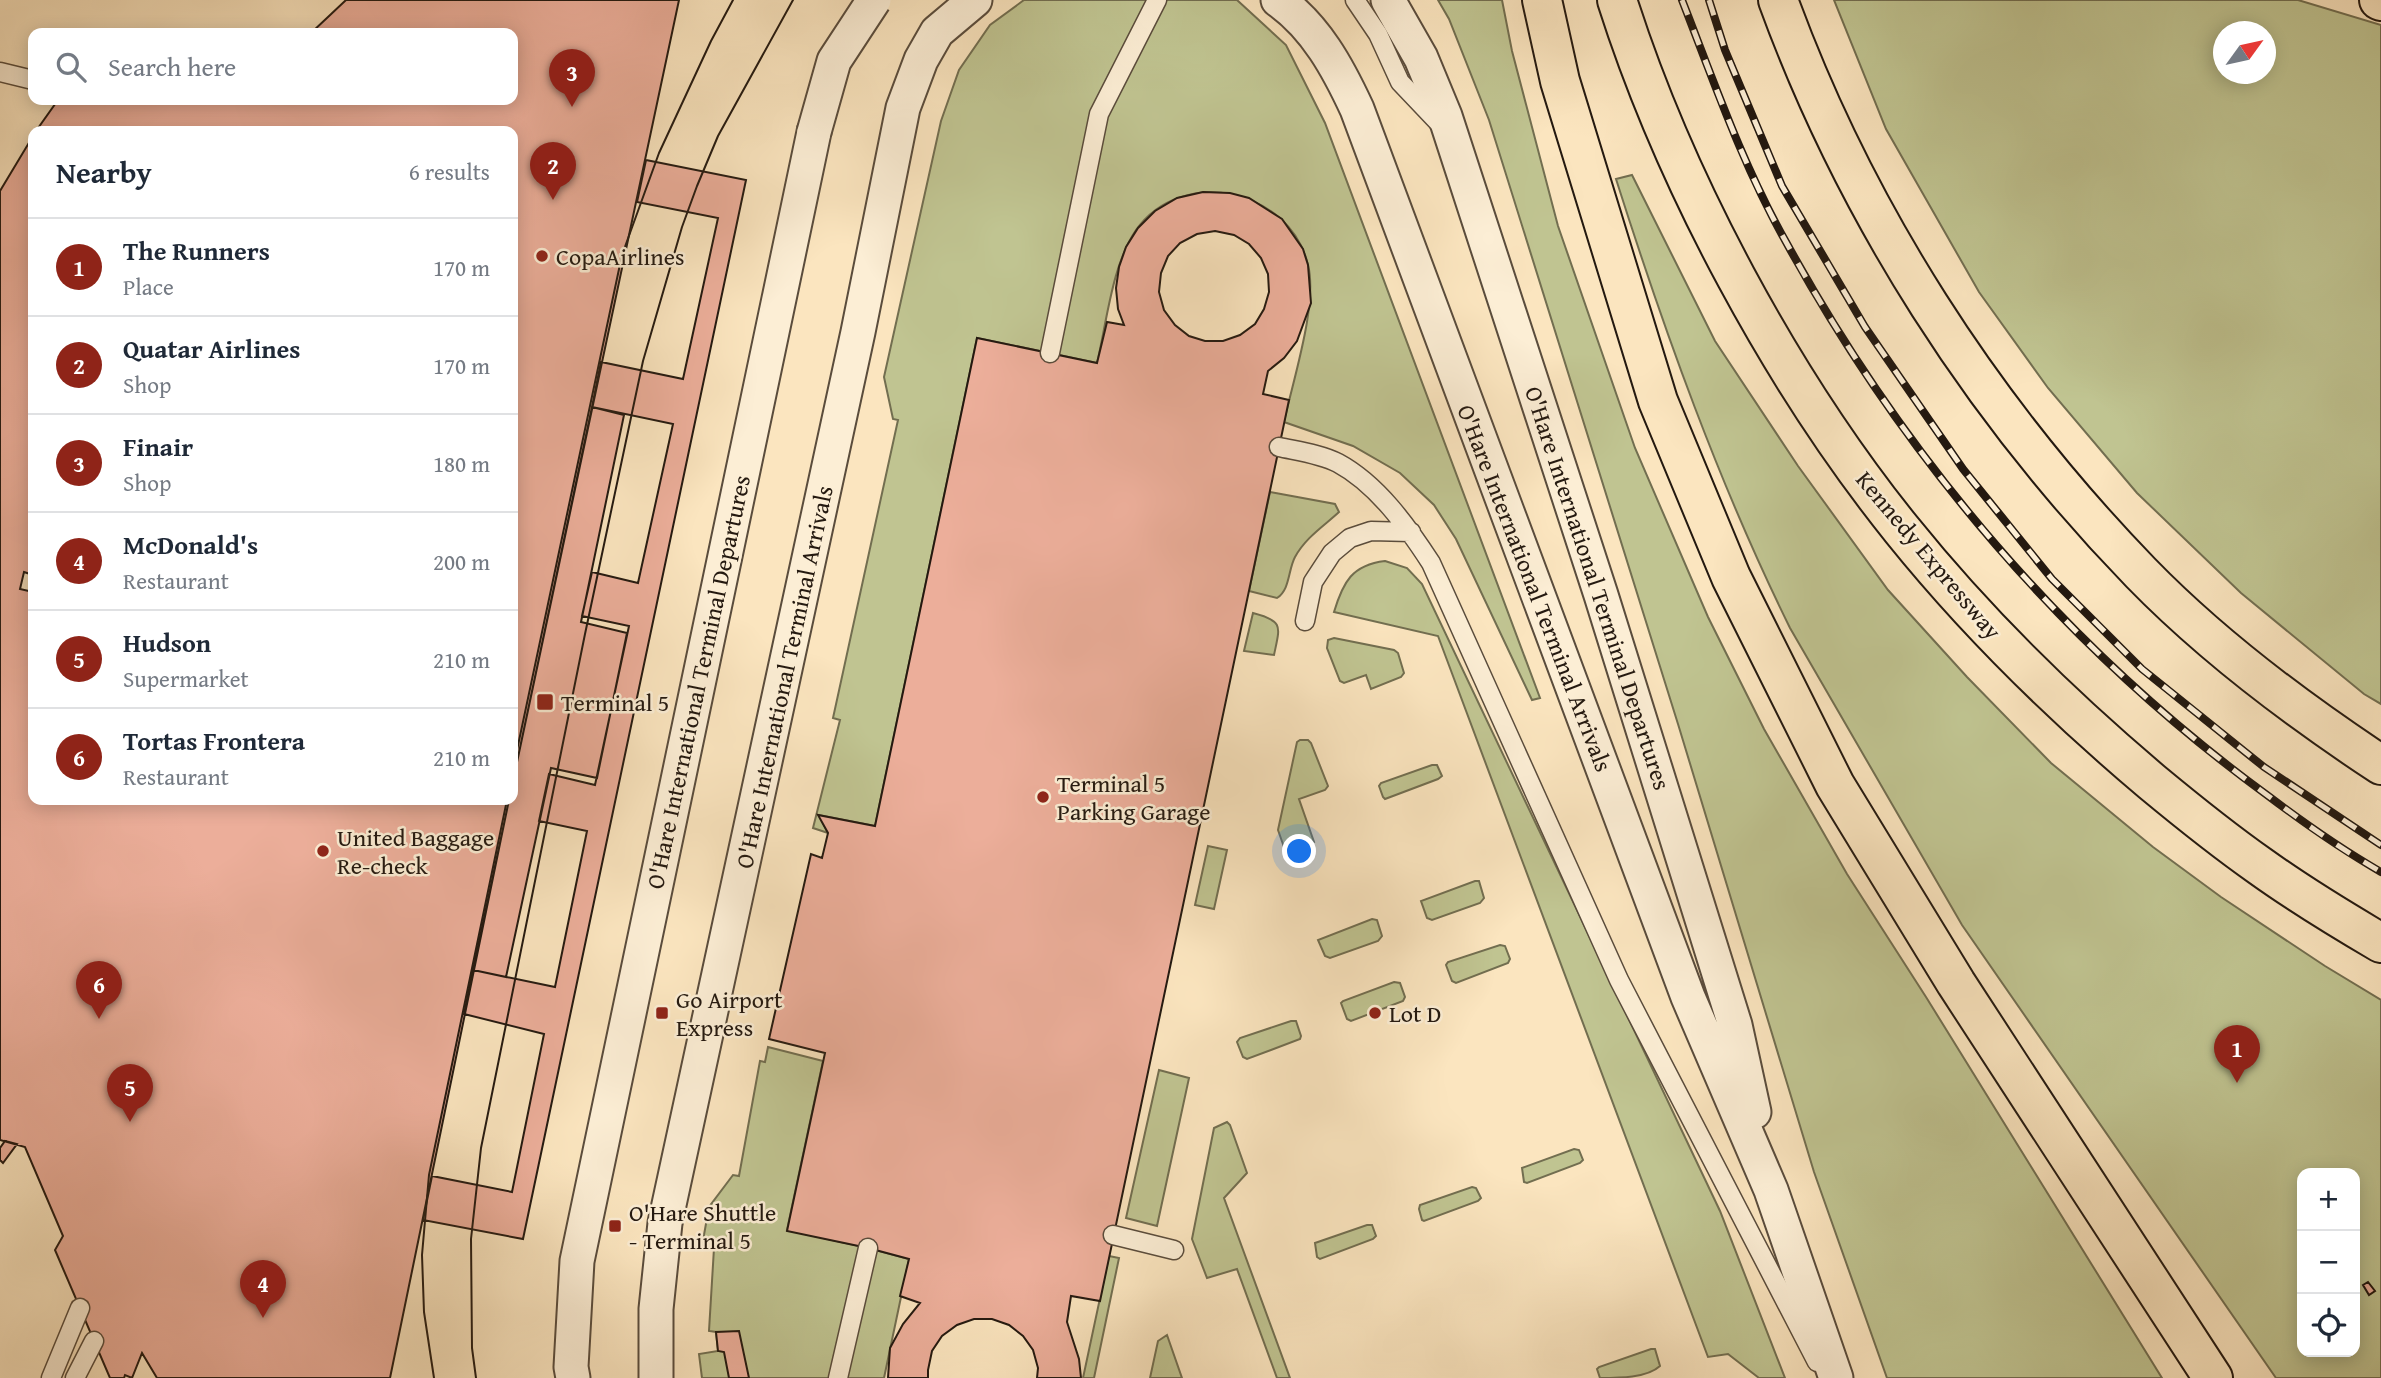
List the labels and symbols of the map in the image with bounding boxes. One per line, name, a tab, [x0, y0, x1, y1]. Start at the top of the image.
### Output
north arrow	[2213, 21, 2276, 84]
pin: 3	[549, 49, 595, 107]
pin: 2	[530, 142, 576, 200]
place label: CopaAirlines	[556, 239, 685, 274]
marker: CopaAirlines	[534, 248, 550, 264]
street label: O'Hare International Terminal Departures	[1516, 382, 1680, 794]
street label: O'Hare International Terminal Arrivals	[1449, 399, 1621, 777]
street label: Kennedy Expressway	[1848, 463, 2010, 647]
street label: O'Hare International Terminal Departures	[637, 472, 759, 892]
street label: O'Hare International Terminal Arrivals	[726, 482, 842, 872]
place label: Terminal 5	[561, 685, 669, 720]
marker: Terminal 5	[535, 692, 555, 712]
place label: Terminal 5 Parking Garage	[1057, 766, 1210, 829]
marker: Terminal 5 Parking Garage	[1035, 789, 1051, 805]
place label: United Baggage Re-check	[337, 820, 494, 883]
your location	[1282, 834, 1316, 868]
marker: United Baggage Re-check	[315, 843, 331, 859]
pin: 6	[76, 961, 122, 1019]
place label: Go Airport Express	[676, 982, 783, 1045]
place label: Lot D	[1389, 996, 1441, 1031]
marker: Go Airport Express	[654, 1005, 670, 1021]
marker: Lot D	[1367, 1005, 1383, 1021]
pin: 1	[2214, 1025, 2260, 1083]
pin: 5	[107, 1064, 153, 1122]
place label: O'Hare Shuttle - Terminal 5	[629, 1195, 776, 1258]
marker: O'Hare Shuttle - Terminal 5	[607, 1218, 623, 1234]
pin: 4	[240, 1260, 286, 1318]

